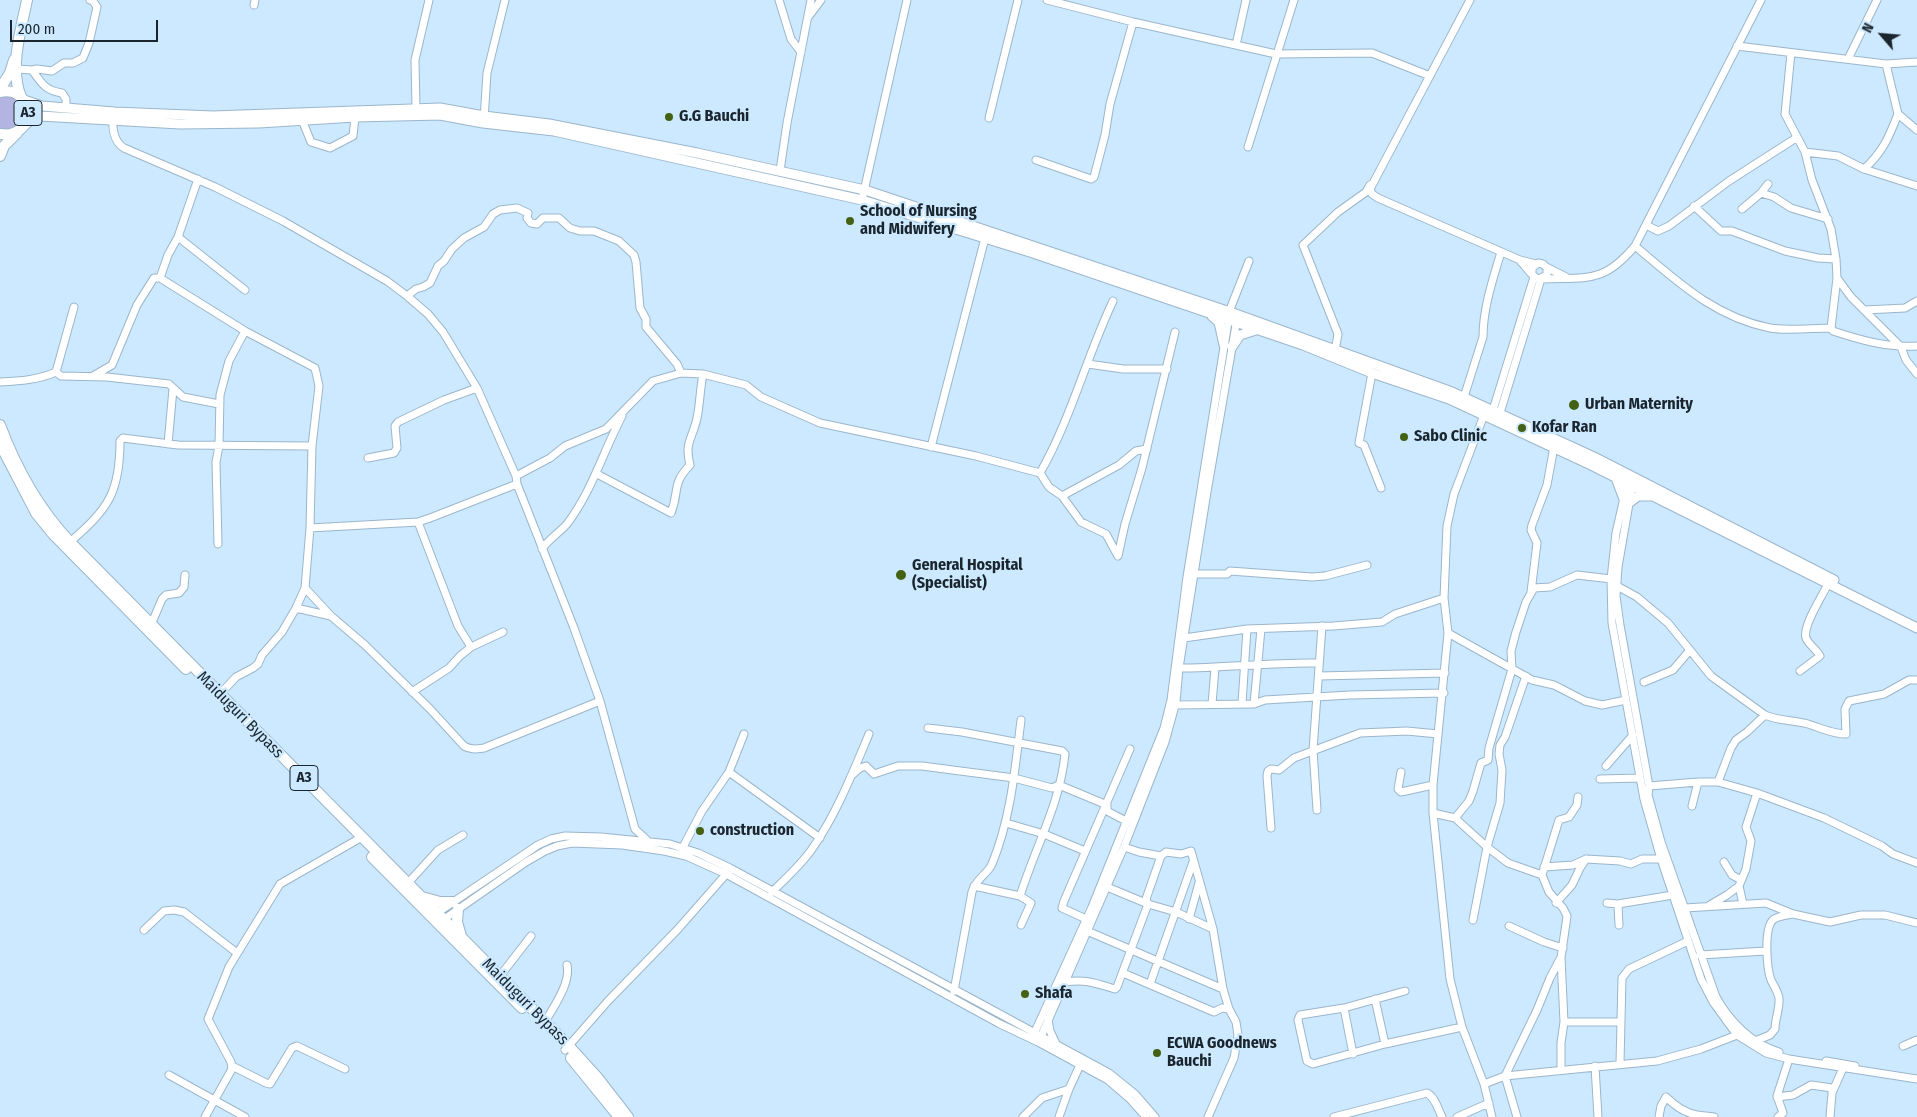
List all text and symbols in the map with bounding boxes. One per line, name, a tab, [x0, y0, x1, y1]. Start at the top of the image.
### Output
scale bar	[12, 10, 160, 42]
north arrow	[1857, 10, 1907, 60]
text: 200 m	[18, 20, 55, 38]
text: N	[1859, 20, 1878, 36]
road number: A3	[14, 100, 42, 126]
place label: G.G Bauchi	[679, 107, 749, 127]
marker: G.G Bauchi	[663, 111, 675, 123]
place label: School of Nursing and Midwifery	[860, 202, 977, 240]
marker: School of Nursing and Midwifery	[844, 215, 856, 227]
place label: Urban Maternity	[1585, 395, 1693, 415]
marker: Urban Maternity	[1567, 398, 1581, 412]
place label: Kofar Ran	[1532, 418, 1597, 438]
marker: Kofar Ran	[1516, 422, 1528, 434]
place label: Sabo Clinic	[1414, 427, 1487, 447]
marker: Sabo Clinic	[1398, 431, 1410, 443]
place label: General Hospital (Specialist)	[912, 556, 1023, 594]
marker: General Hospital (Specialist)	[894, 568, 908, 582]
street label: Maiduguri Bypass	[193, 668, 287, 762]
road number: A3	[290, 766, 318, 790]
place label: construction	[710, 821, 794, 841]
marker: construction	[694, 825, 706, 837]
street label: Maiduguri Bypass	[478, 955, 572, 1049]
place label: Shafa	[1035, 984, 1073, 1004]
marker: Shafa	[1019, 988, 1031, 1000]
place label: ECWA Goodnews Bauchi	[1167, 1034, 1277, 1072]
marker: ECWA Goodnews Bauchi	[1151, 1047, 1163, 1059]

